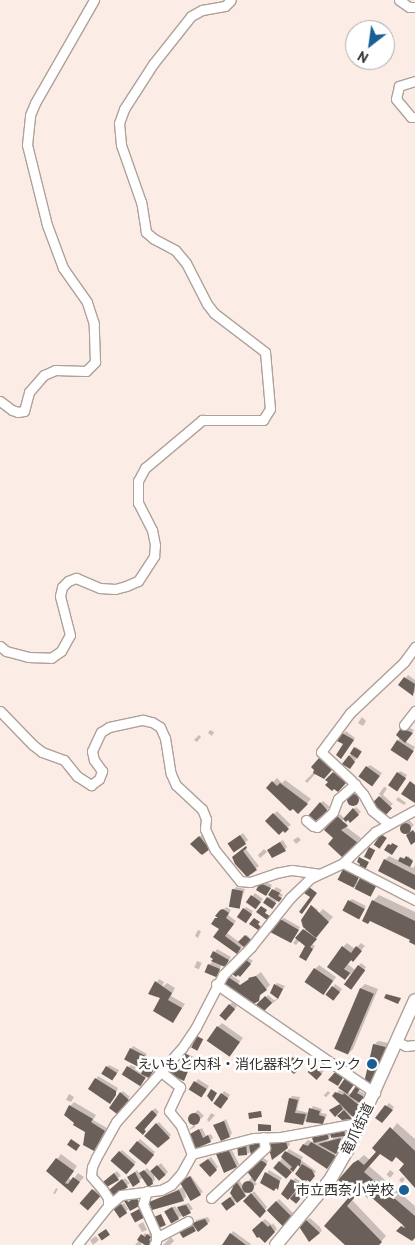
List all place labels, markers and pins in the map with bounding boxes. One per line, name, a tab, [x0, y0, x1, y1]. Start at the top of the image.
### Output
place label: えいもと内科・消化器科クリニック	[137, 1056, 361, 1072]
marker: えいもと内科・消化器科クリニック	[365, 1057, 379, 1071]
place label: 市立西奈小学校	[296, 1182, 394, 1198]
marker: 市立西奈小学校	[398, 1184, 410, 1196]

